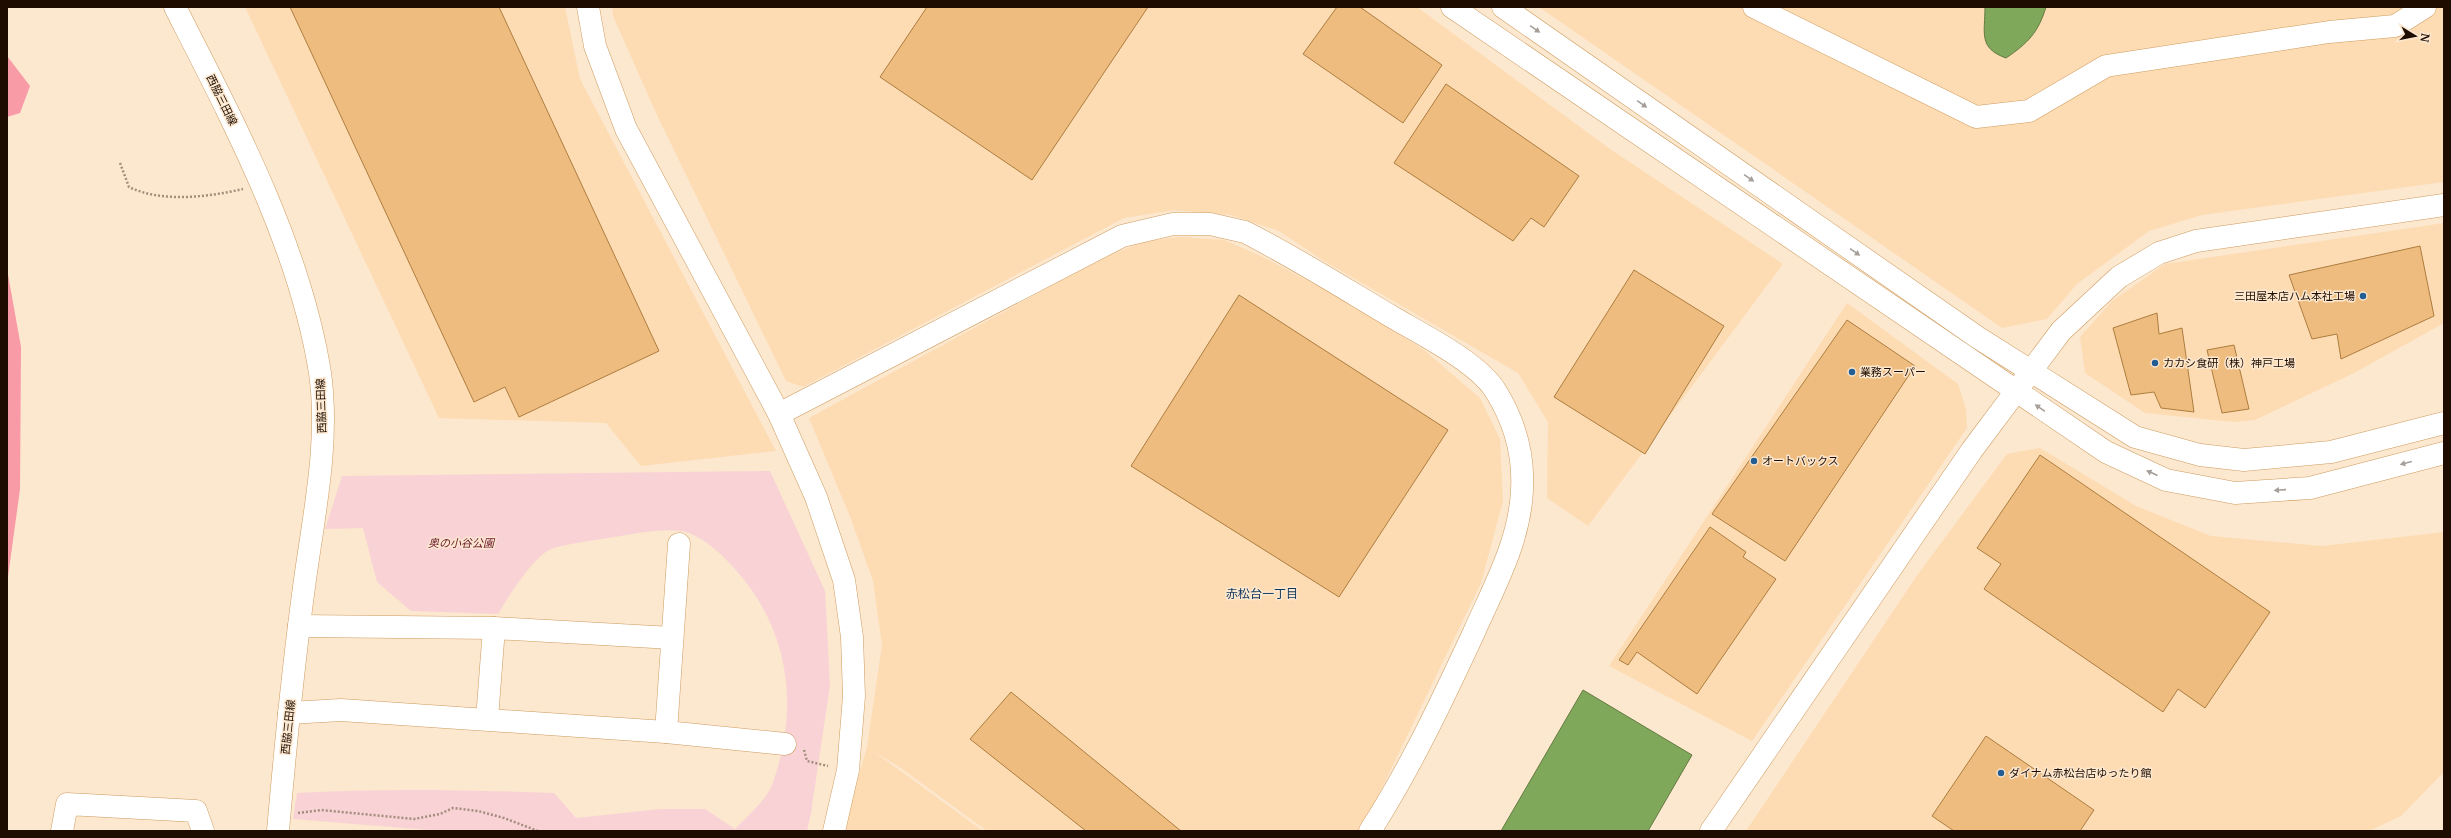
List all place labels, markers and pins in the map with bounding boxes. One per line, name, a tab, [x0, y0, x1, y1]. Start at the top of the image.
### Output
place label: 三田屋本店ハム本社工場	[2234, 289, 2355, 303]
marker: 三田屋本店ハム本社工場	[2358, 291, 2368, 301]
place label: カカシ食研（株）神戸工場	[2163, 356, 2295, 370]
marker: カカシ食研（株）神戸工場	[2150, 358, 2160, 368]
place label: 業務スーパー	[1860, 365, 1926, 379]
marker: 業務スーパー	[1847, 367, 1857, 377]
place label: オートバックス	[1762, 454, 1839, 468]
marker: オートバックス	[1749, 456, 1759, 466]
place label: ダイナム赤松台店ゆったり館	[2009, 766, 2151, 780]
marker: ダイナム赤松台店ゆったり館	[1996, 768, 2006, 778]

